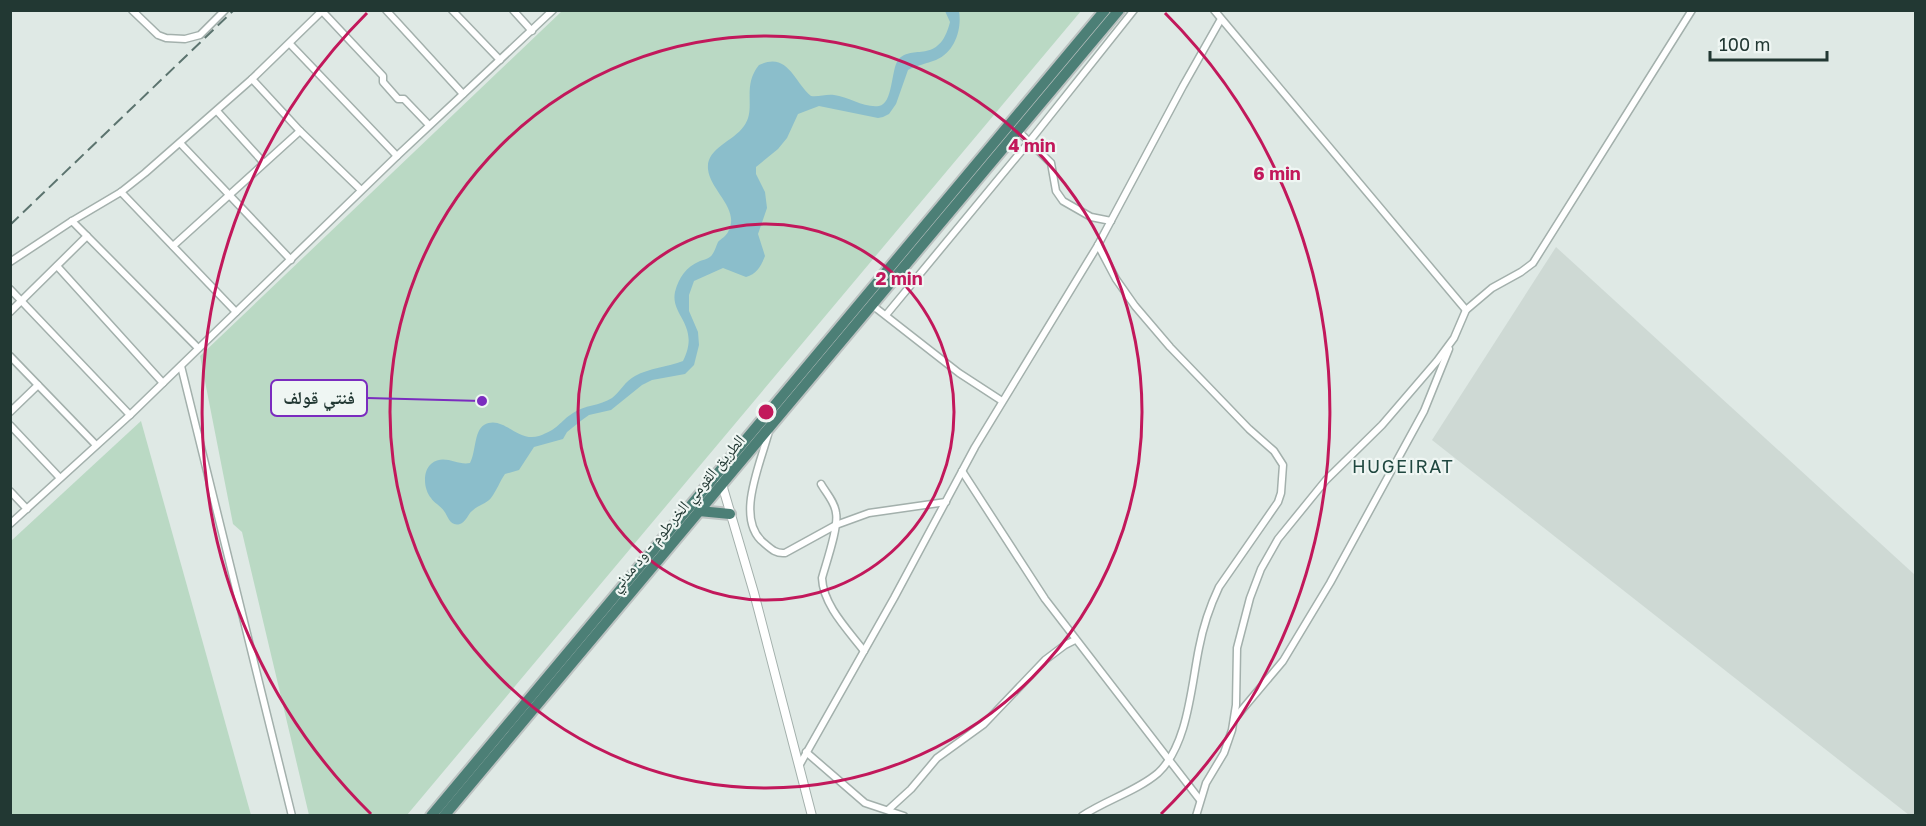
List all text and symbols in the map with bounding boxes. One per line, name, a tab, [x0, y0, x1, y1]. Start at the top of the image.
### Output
scale bar	[1710, 24, 1827, 62]
text: 100 m	[1719, 33, 1770, 55]
text: 4 min	[1008, 134, 1056, 156]
text: 6 min	[1253, 162, 1301, 184]
text: 2 min	[875, 267, 923, 289]
callout: فنتي قولف	[271, 380, 367, 416]
text: فنتي قولف	[283, 386, 355, 412]
centre of rings	[756, 402, 776, 422]
street label: الطريق القومي الخرطوم - ود مدني	[605, 430, 751, 598]
district label: HUGEIRAT	[1352, 455, 1454, 477]

